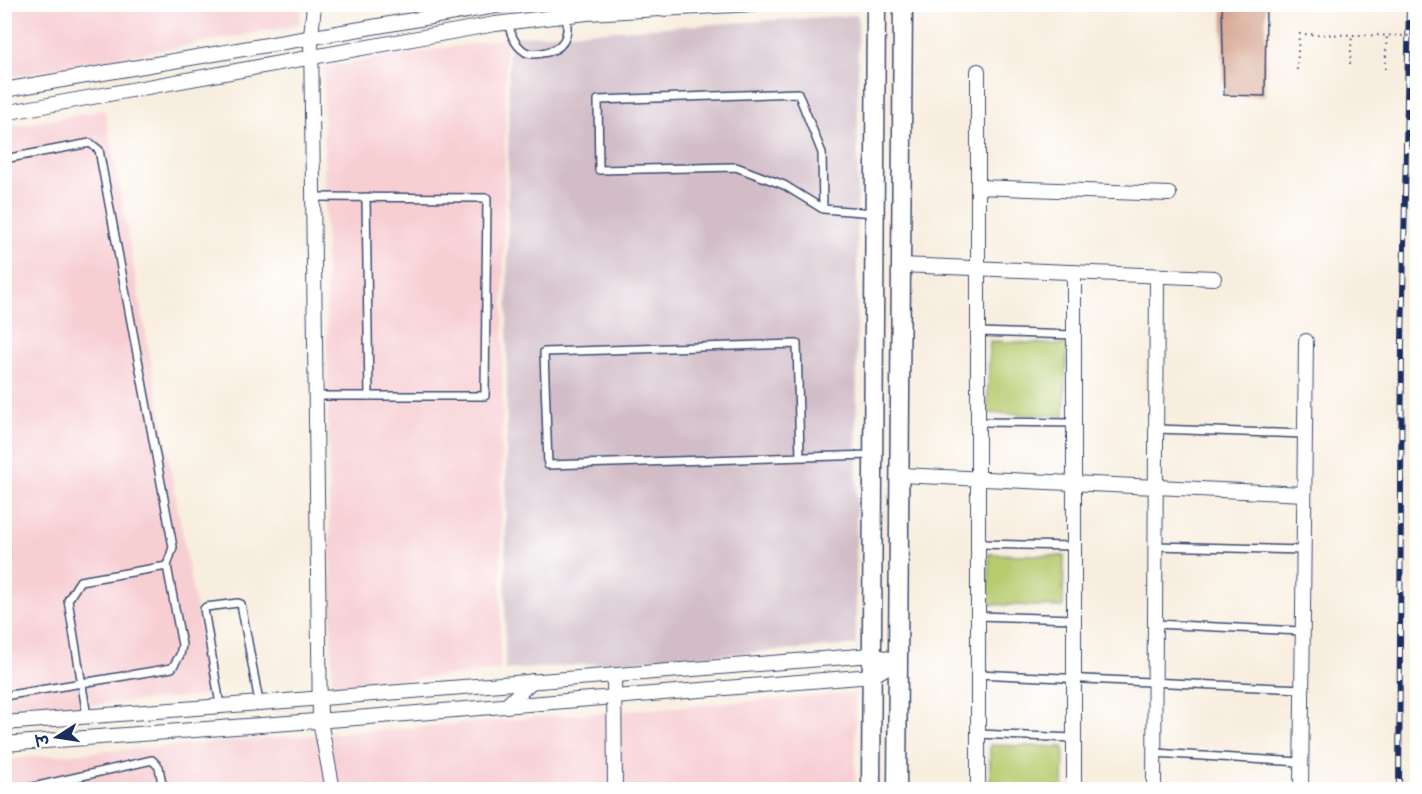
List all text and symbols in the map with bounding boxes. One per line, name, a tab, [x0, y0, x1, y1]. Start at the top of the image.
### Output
north arrow	[27, 707, 87, 767]
text: उ	[31, 731, 56, 749]

